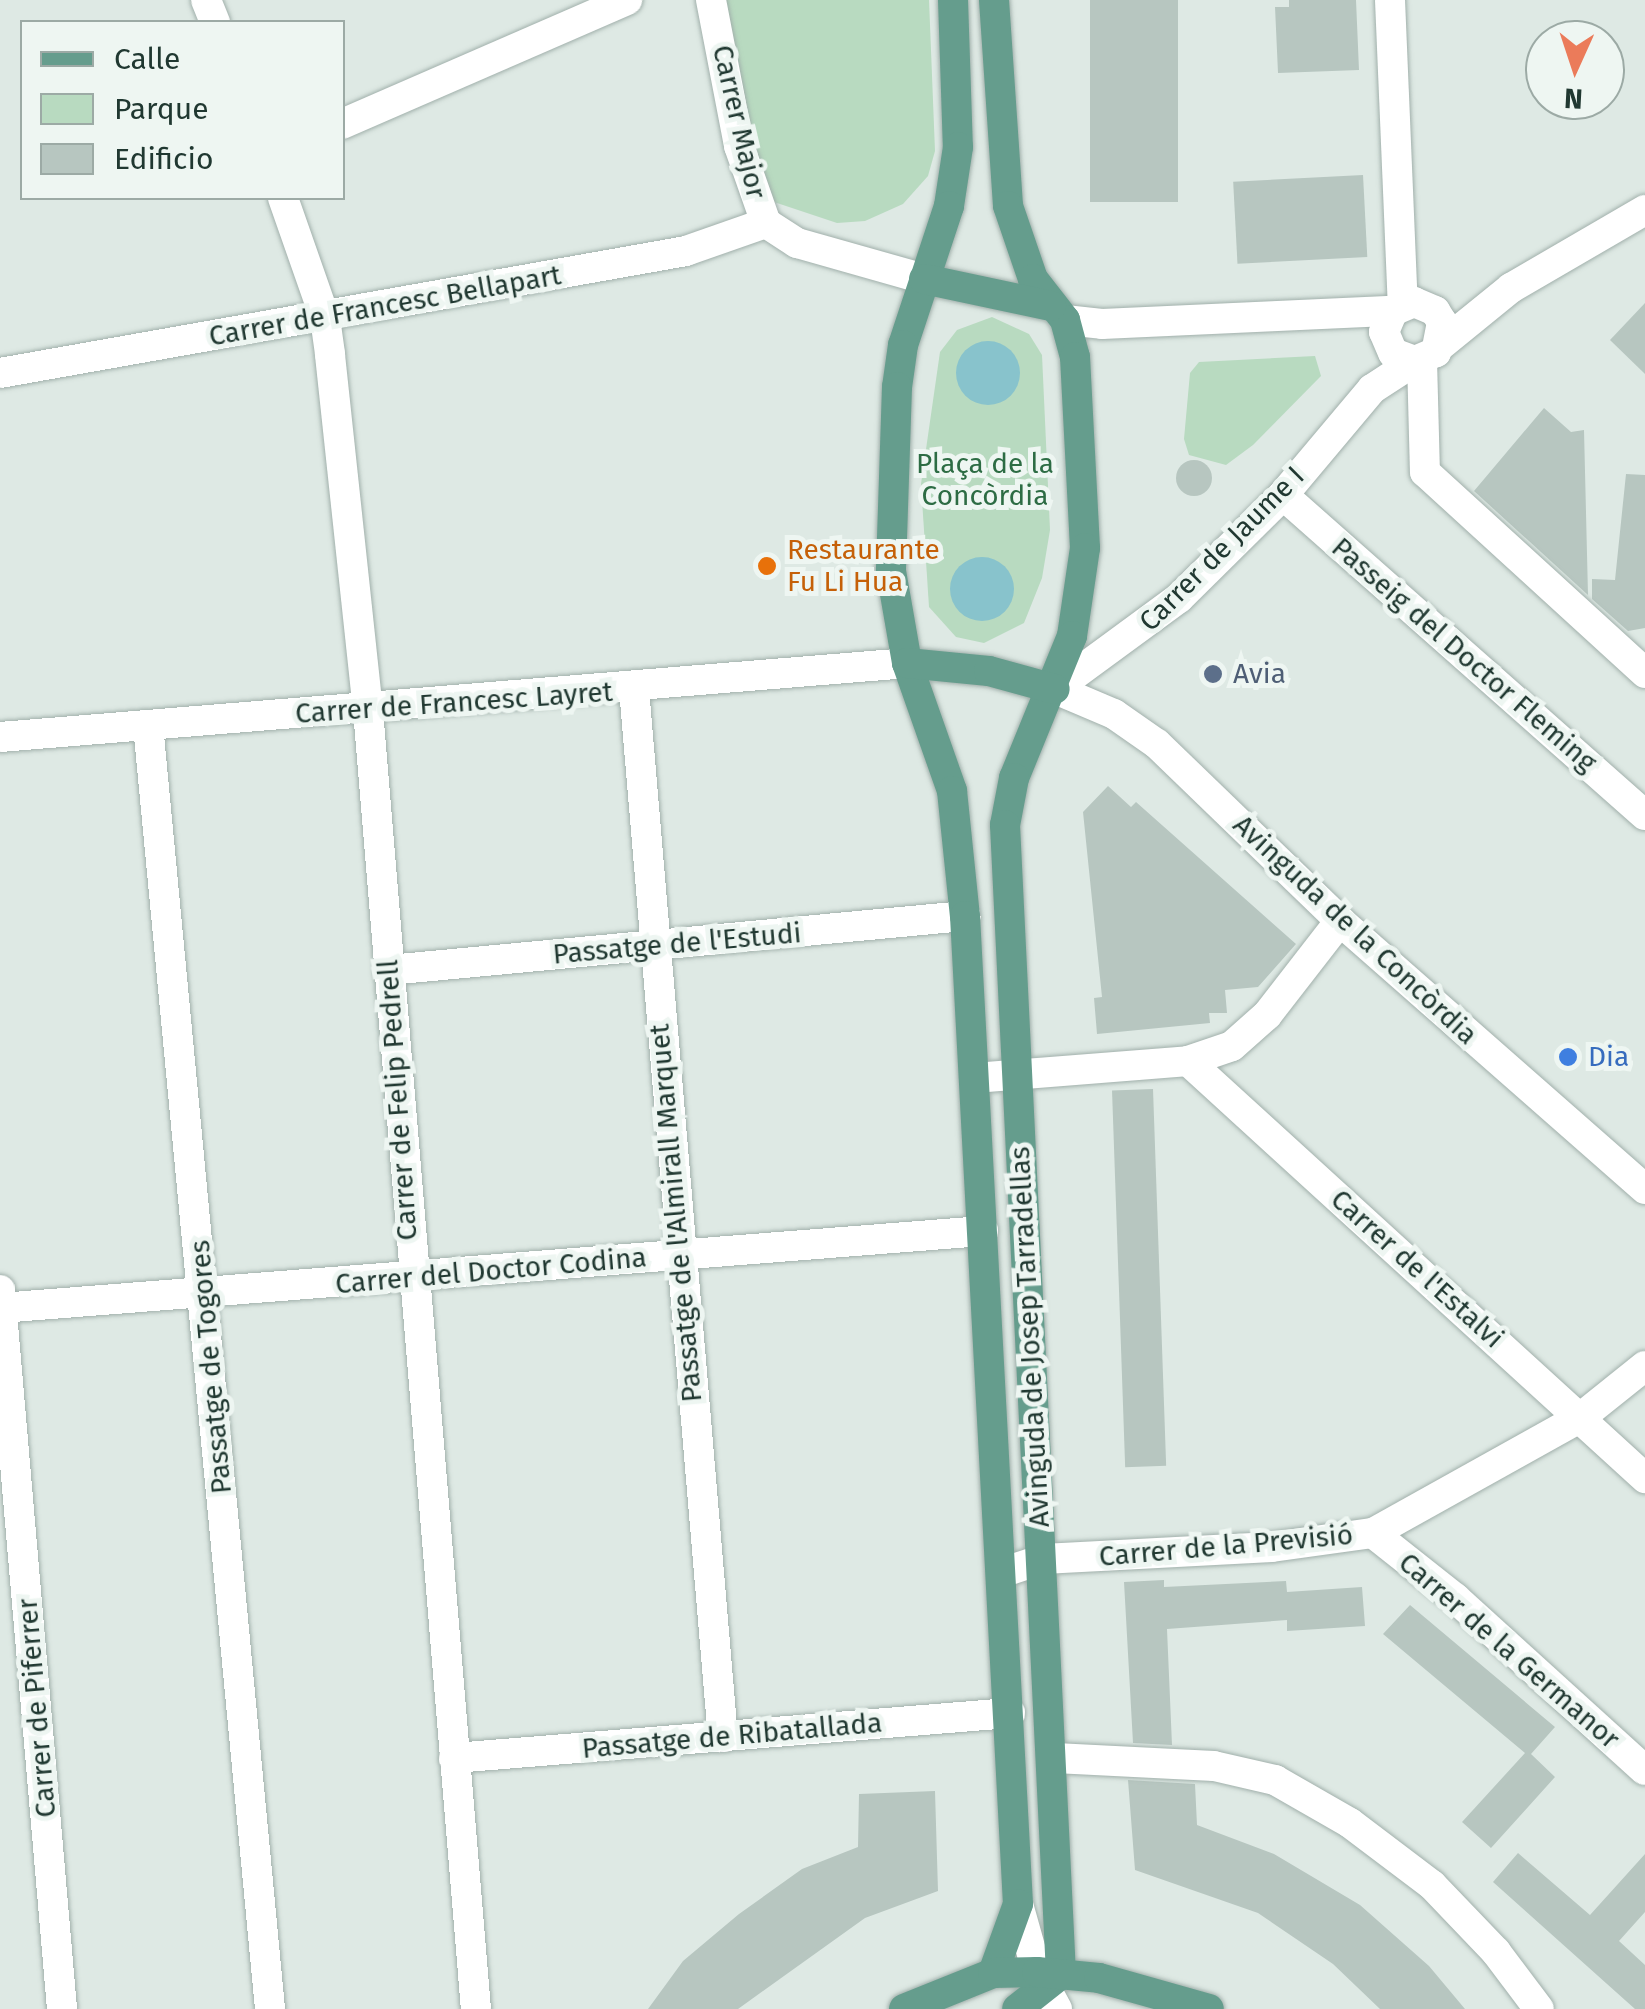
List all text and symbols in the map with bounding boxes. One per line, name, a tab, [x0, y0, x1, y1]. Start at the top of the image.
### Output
legend	[20, 20, 345, 200]
north arrow	[1525, 20, 1625, 120]
text: Calle	[114, 41, 180, 77]
street label: Carrer Major	[705, 42, 773, 202]
text: N	[1563, 81, 1584, 115]
text: Parque	[114, 91, 209, 127]
text: Edificio	[114, 141, 213, 177]
street label: Carrer de Francesc Bellapart	[206, 258, 564, 354]
park label: Plaça de la Concòrdia	[916, 447, 1054, 513]
street label: Carrer de Jaume I	[1133, 460, 1311, 638]
street label: Passeig del Doctor Fleming	[1325, 531, 1603, 779]
place label: Restaurante Fu Li Hua	[787, 533, 940, 599]
marker: Restaurante Fu Li Hua	[756, 555, 778, 577]
place label: Avia	[1233, 657, 1286, 691]
marker: Avia	[1202, 663, 1224, 685]
street label: Carrer de Francesc Layret	[294, 675, 614, 731]
street label: Avinguda de la Concòrdia	[1226, 808, 1484, 1052]
street label: Passatge de l'Estudi	[551, 916, 803, 972]
street label: Carrer de Felip Pedrell	[371, 958, 425, 1242]
street label: Passatge de l'Almirall Marquet	[643, 1022, 709, 1404]
place label: Dia	[1588, 1040, 1629, 1074]
marker: Dia	[1557, 1046, 1579, 1068]
street label: Avinguda de Josep Tarradellas	[1003, 1146, 1057, 1528]
street label: Carrer de l'Estalvi	[1324, 1183, 1510, 1355]
street label: Passatge de Togores	[183, 1239, 239, 1495]
street label: Carrer del Doctor Codina	[334, 1241, 648, 1301]
street label: Carrer de la Previsió	[1098, 1518, 1354, 1574]
street label: Carrer de la Germanor	[1392, 1546, 1626, 1756]
street label: Carrer de Piferrer	[11, 1597, 63, 1819]
street label: Passatge de Ribatallada	[581, 1706, 883, 1766]

